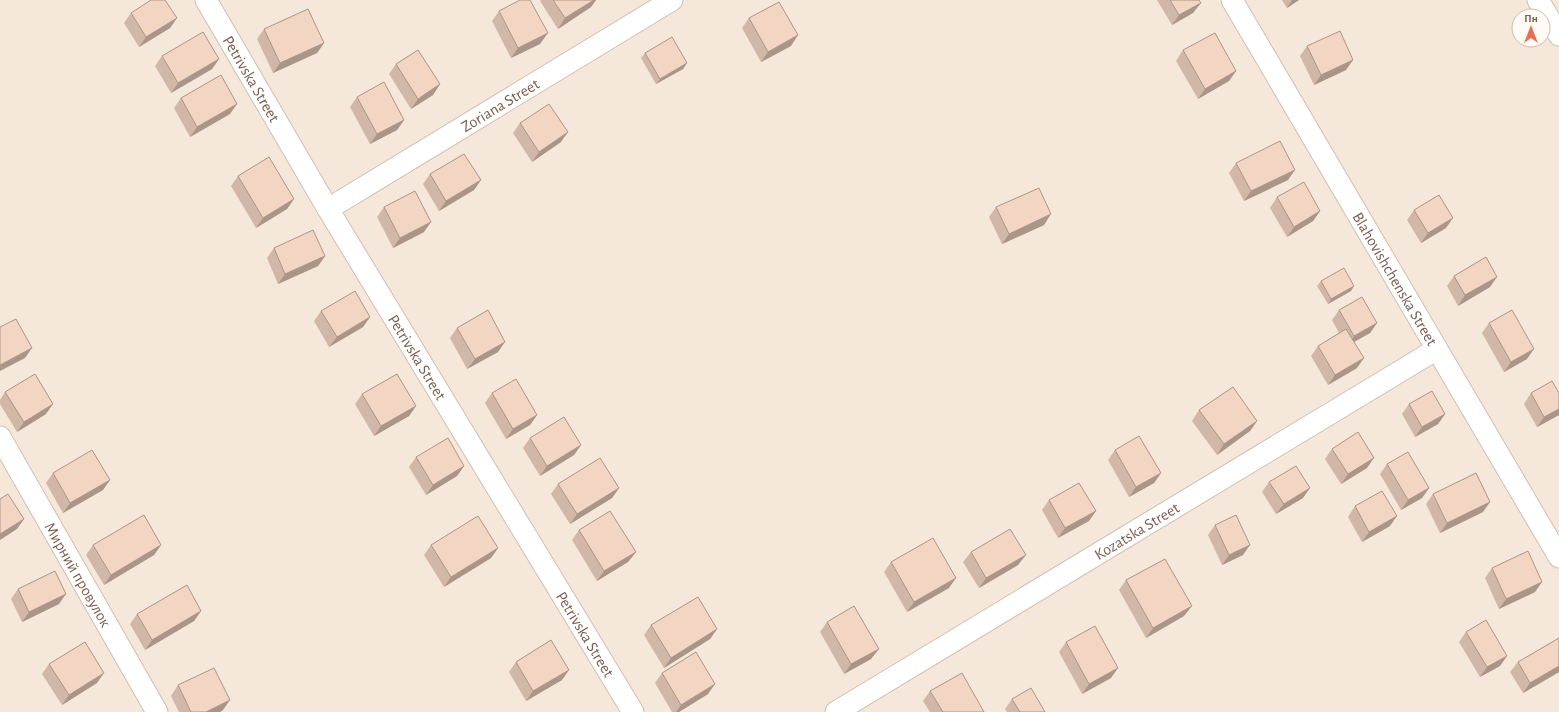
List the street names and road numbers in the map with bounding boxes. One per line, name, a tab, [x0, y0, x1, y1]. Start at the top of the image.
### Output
street label: Petrivska Street	[220, 33, 282, 125]
street label: Zoriana Street	[459, 76, 542, 135]
street label: Blahovishchenska Street	[1349, 210, 1440, 348]
street label: Petrivska Street	[385, 312, 449, 403]
street label: Kozatska Street	[1092, 500, 1182, 563]
street label: Мирний провулок	[41, 520, 114, 630]
street label: Petrivska Street	[553, 589, 617, 680]

